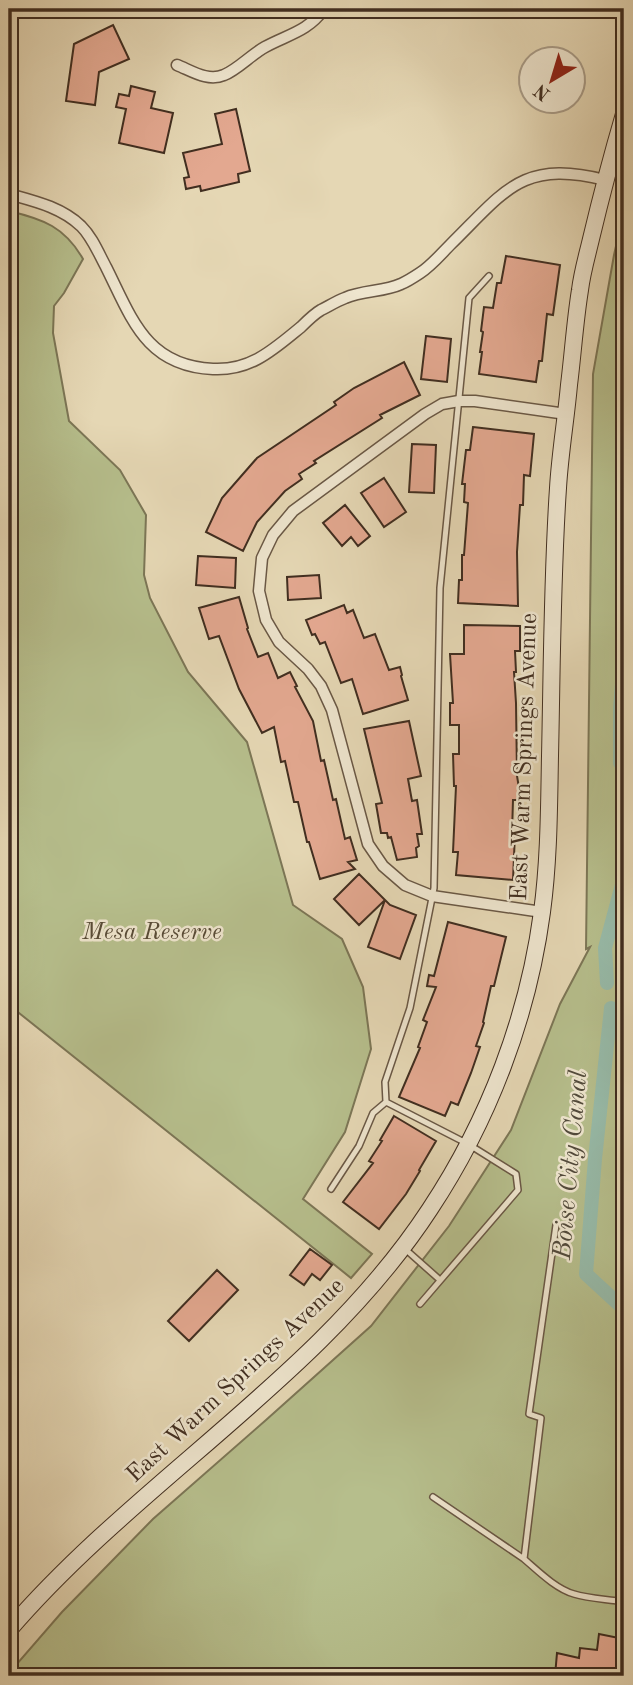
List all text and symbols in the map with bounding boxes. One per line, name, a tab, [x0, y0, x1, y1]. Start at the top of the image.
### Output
north arrow	[518, 46, 588, 116]
text: N	[531, 79, 555, 103]
street label: East Warm Springs Avenue	[508, 613, 542, 901]
park label: Mesa Reserve	[81, 921, 222, 945]
water label: Boise City Canal	[550, 1069, 592, 1262]
street label: East Warm Springs Avenue	[122, 1274, 350, 1488]

